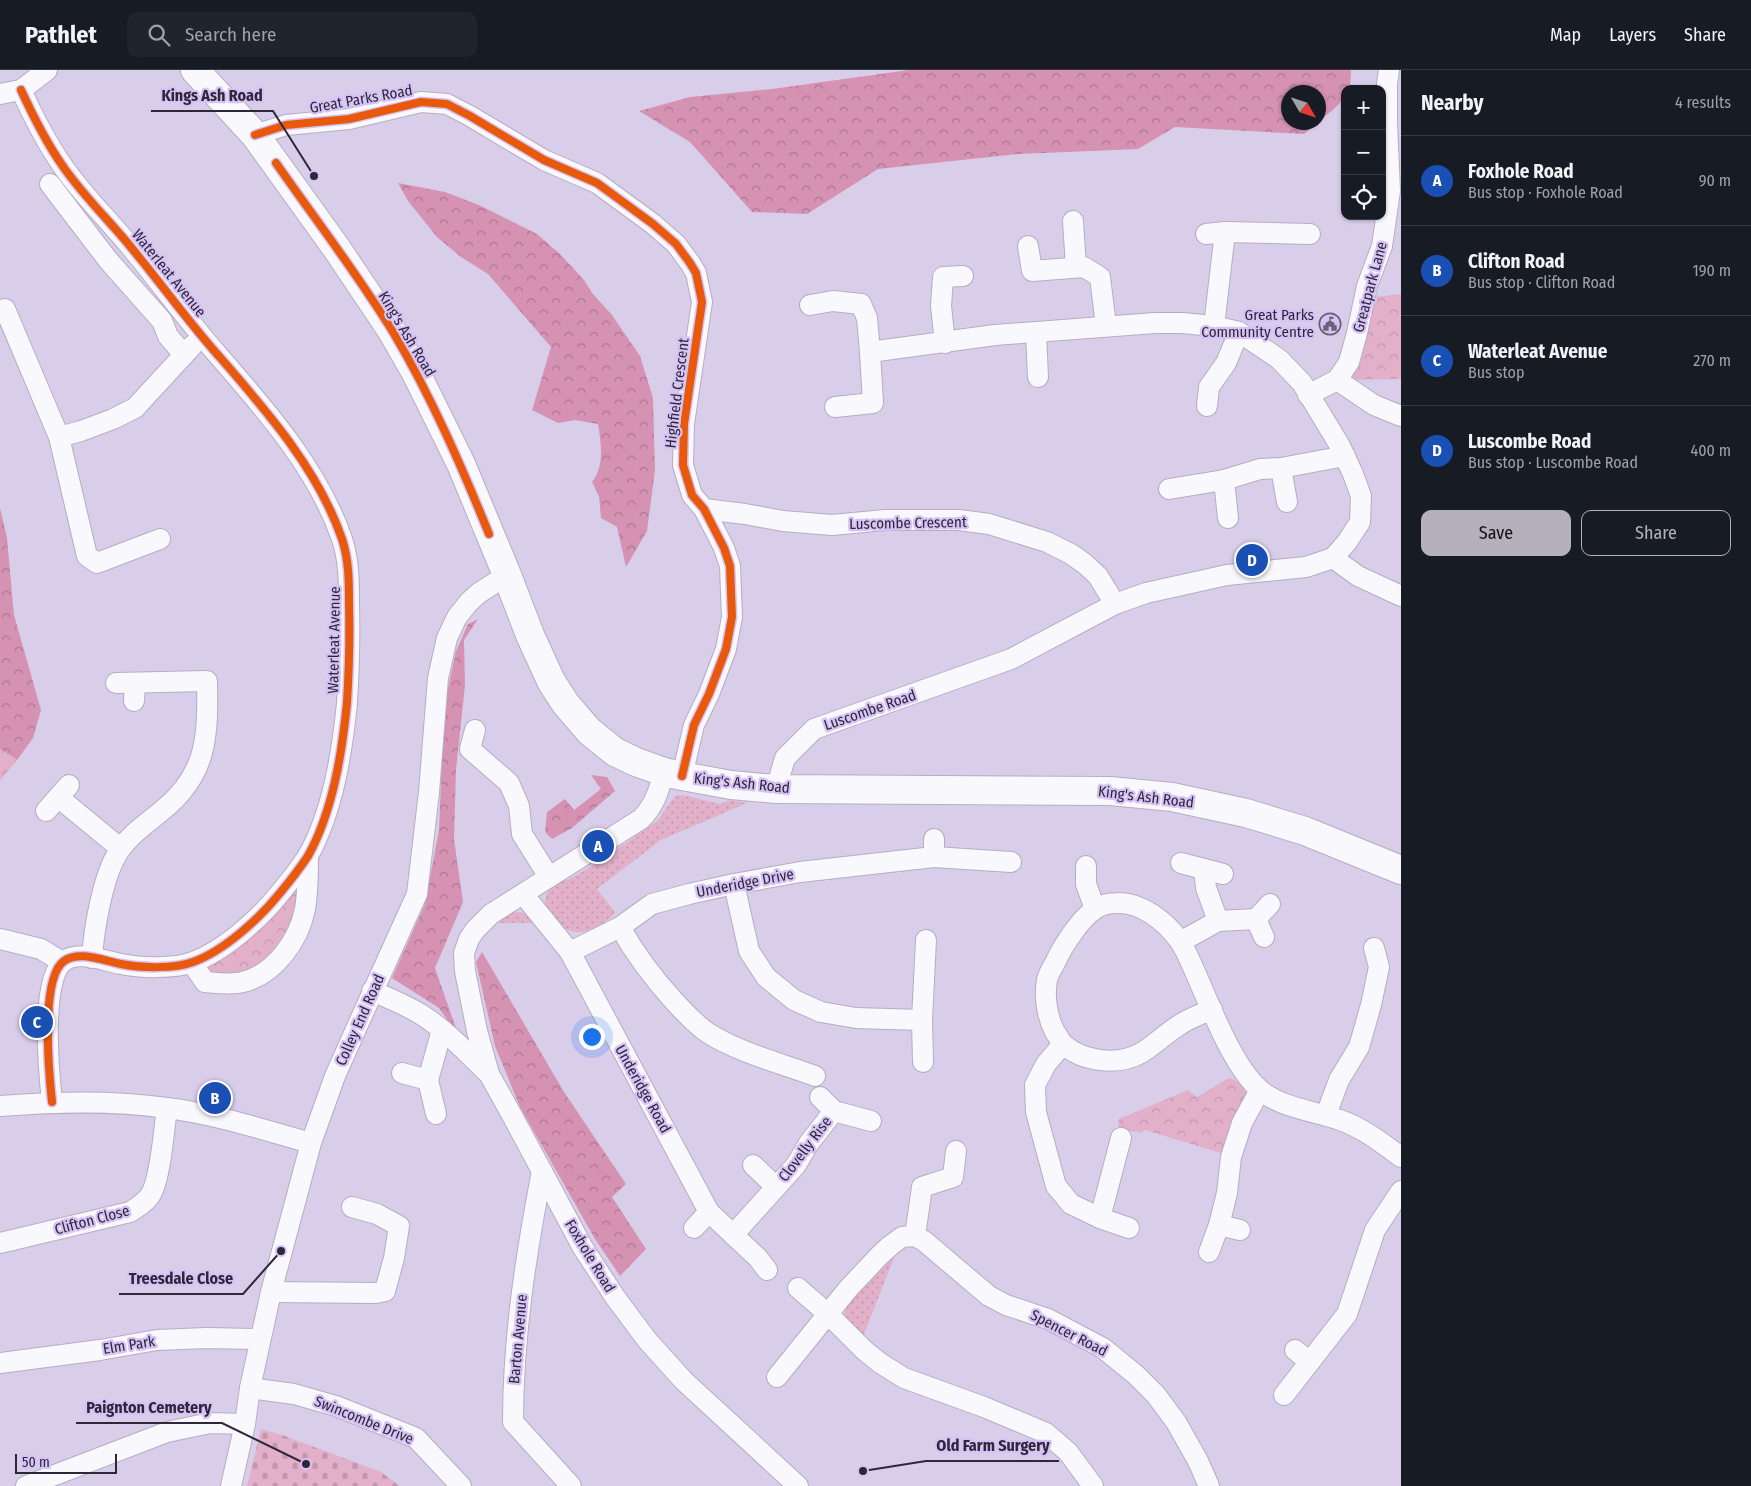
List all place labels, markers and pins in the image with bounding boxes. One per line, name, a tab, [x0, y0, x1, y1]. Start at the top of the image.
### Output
callout: Kings Ash Road	[151, 80, 273, 111]
place label: Great Parks Community Centre	[1201, 306, 1314, 341]
public building icon: Great Parks Community Centre	[1318, 312, 1342, 336]
pin: D	[1236, 541, 1268, 579]
pin: A	[582, 827, 614, 865]
pin: C	[21, 1003, 53, 1041]
pin: B	[199, 1079, 231, 1117]
callout: Treesdale Close	[119, 1263, 243, 1294]
callout: Paignton Cemetery	[76, 1392, 222, 1423]
callout: Old Farm Surgery	[926, 1430, 1059, 1461]

